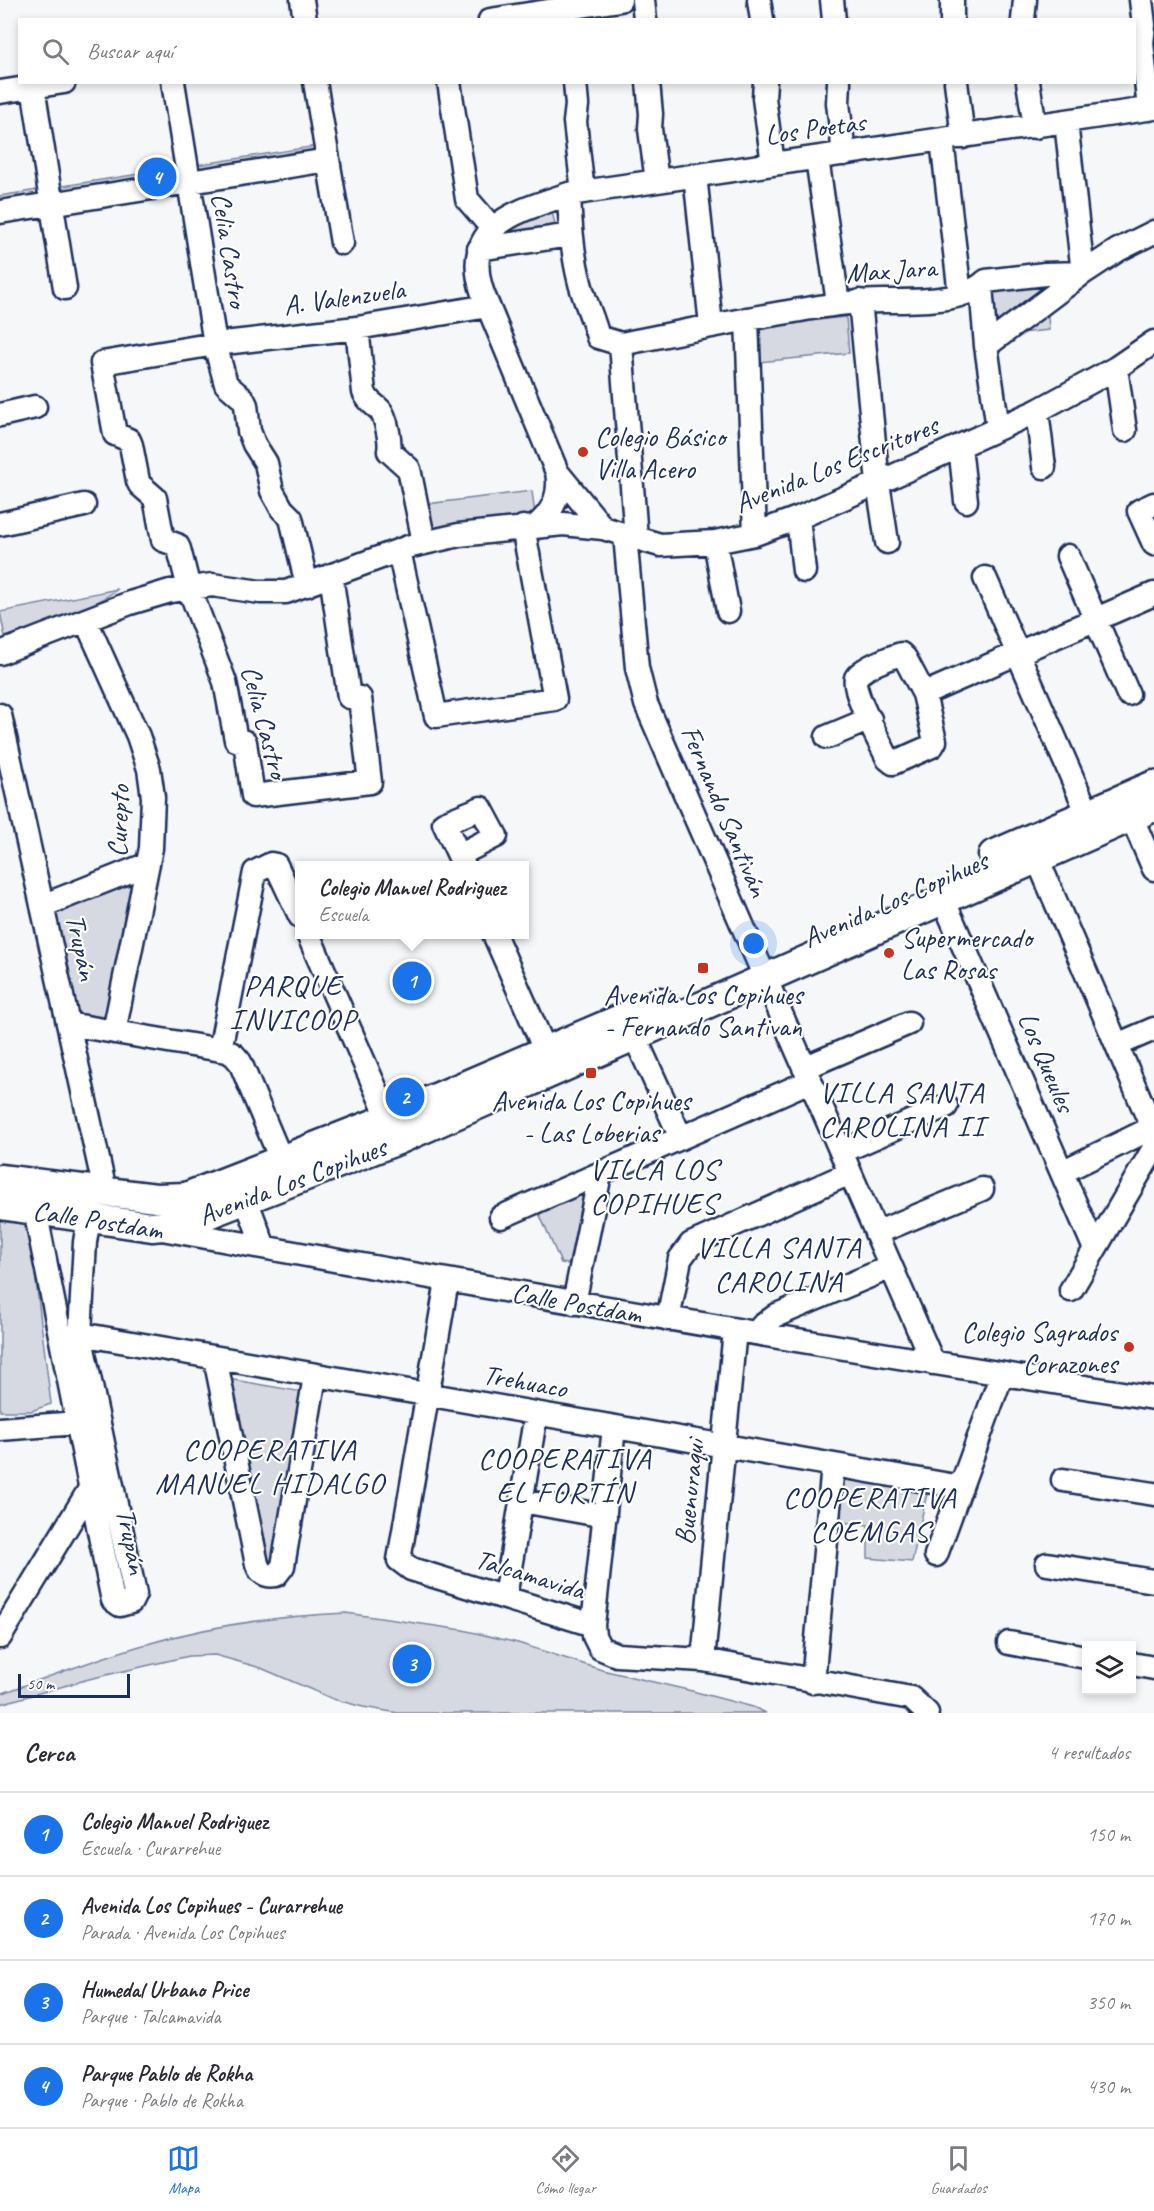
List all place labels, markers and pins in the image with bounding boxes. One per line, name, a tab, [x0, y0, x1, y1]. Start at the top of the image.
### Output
pin: 4	[138, 154, 176, 200]
place label: Colegio Básico Villa Acero	[595, 419, 728, 486]
marker: Colegio Básico Villa Acero	[576, 445, 590, 459]
place label: Supermercado Las Rosas	[901, 920, 1035, 987]
marker: Supermercado Las Rosas	[882, 946, 896, 960]
pin: 1	[392, 958, 432, 1004]
marker: Avenida Los Copihues - Fernando Santivan	[696, 961, 710, 975]
place label: Avenida Los Copihues - Fernando Santivan	[604, 977, 805, 1044]
marker: Avenida Los Copihues - Las Loberias	[584, 1066, 598, 1080]
pin: 2	[386, 1074, 424, 1120]
place label: Avenida Los Copihues - Las Loberias	[492, 1083, 693, 1150]
place label: Colegio Sagrados Corazones	[961, 1314, 1119, 1381]
marker: Colegio Sagrados Corazones	[1122, 1340, 1136, 1354]
pin: 3	[392, 1642, 432, 1686]

